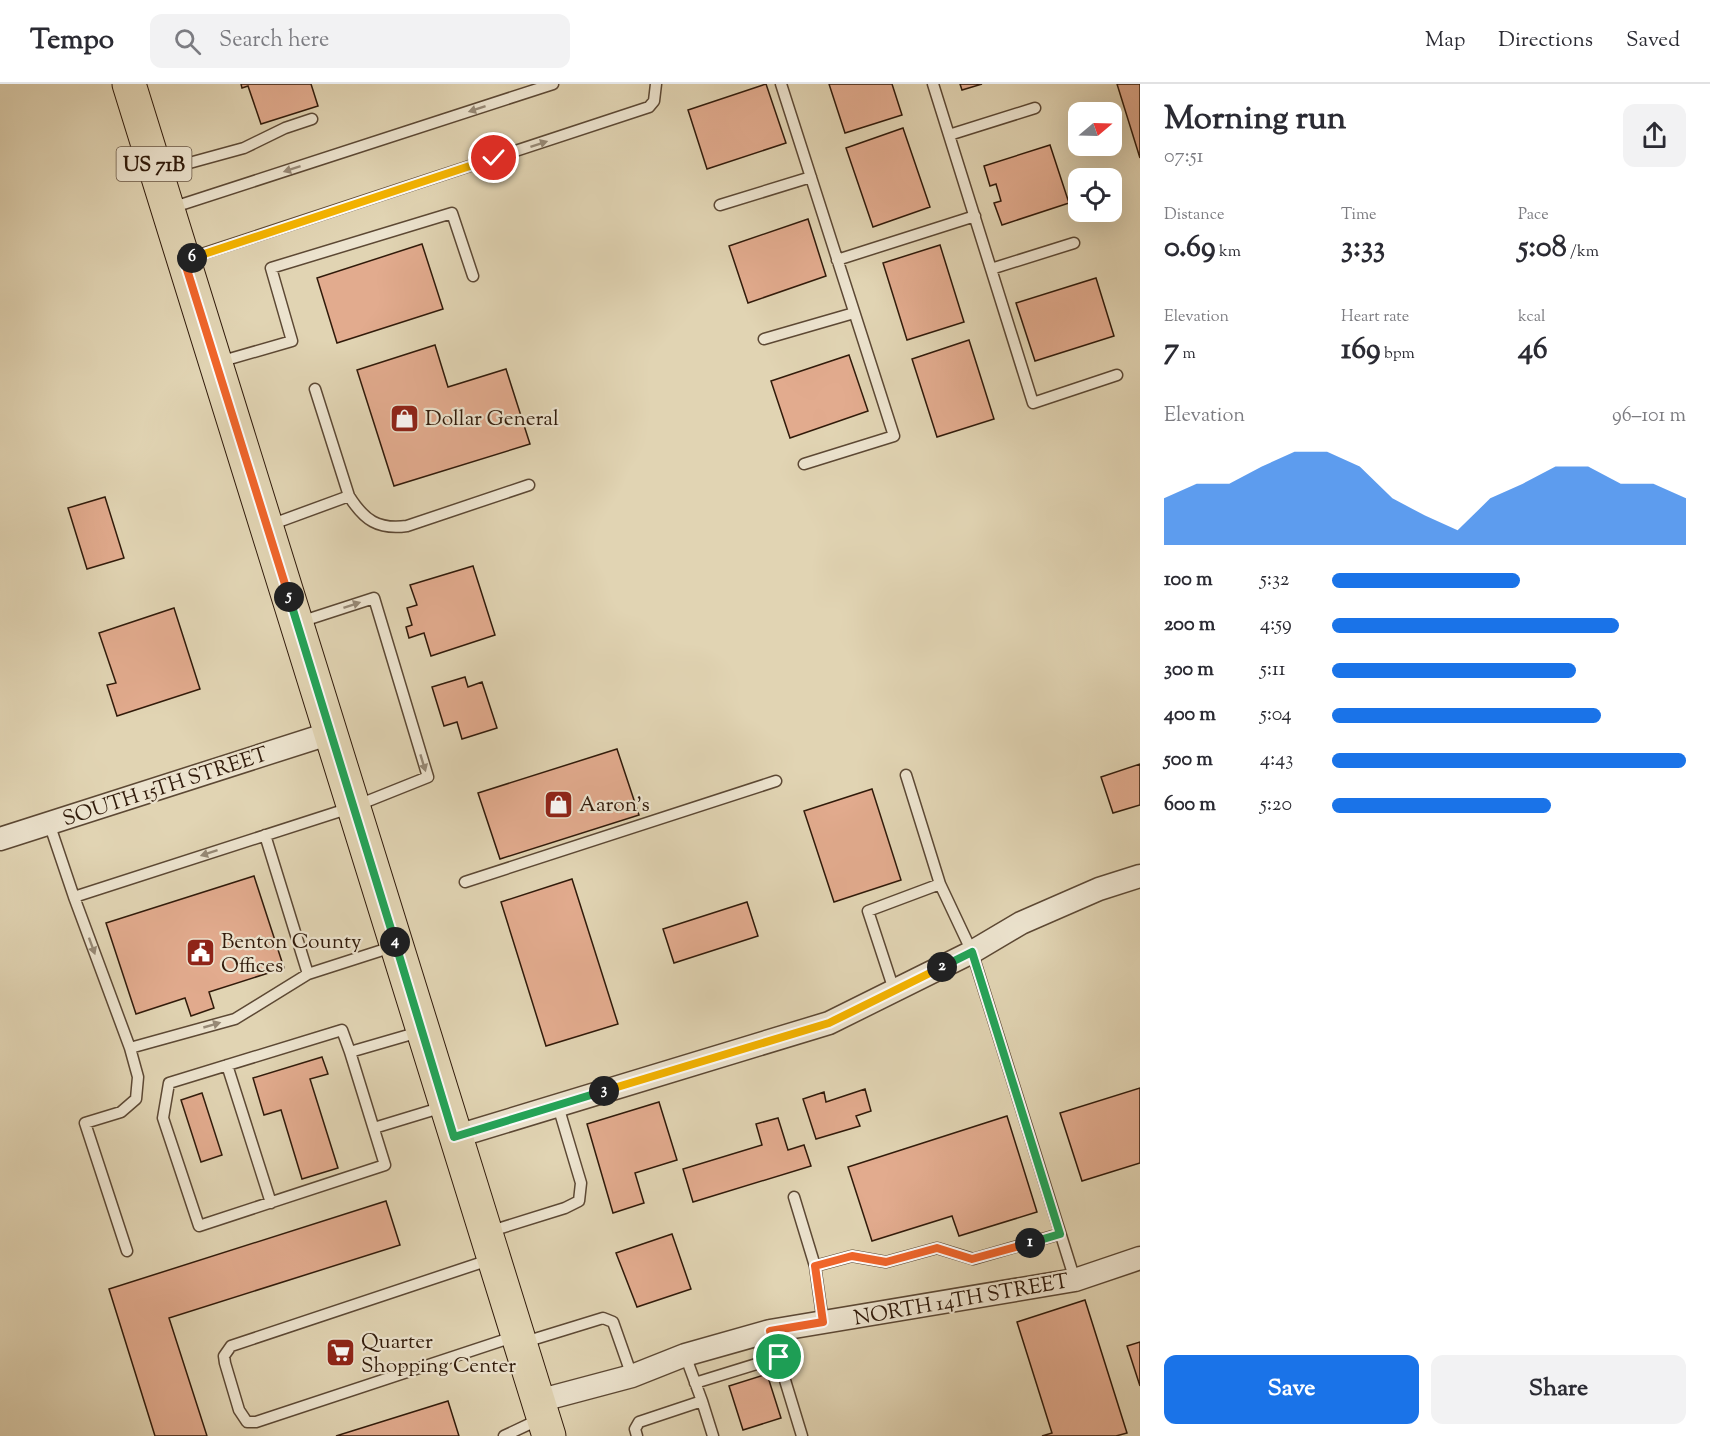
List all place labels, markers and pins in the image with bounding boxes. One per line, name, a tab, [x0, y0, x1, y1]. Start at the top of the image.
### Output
pin	[468, 132, 519, 183]
pin: 6	[177, 243, 207, 273]
shop icon: Dollar General	[388, 402, 420, 434]
place label: Dollar General	[425, 405, 559, 435]
pin: 5	[274, 582, 304, 612]
shop icon: Aaron's	[542, 788, 574, 820]
place label: Aaron's	[579, 791, 650, 821]
pin: 4	[380, 927, 410, 957]
place label: Benton County Offices	[221, 928, 362, 982]
public building icon: Benton County Offices	[184, 937, 216, 969]
pin: 2	[927, 952, 957, 982]
pin: 3	[589, 1076, 619, 1106]
pin: 1	[1015, 1228, 1045, 1258]
place label: Quarter Shopping Center	[361, 1328, 516, 1382]
pin	[753, 1331, 804, 1382]
supermarket icon: Quarter Shopping Center	[324, 1337, 356, 1369]

